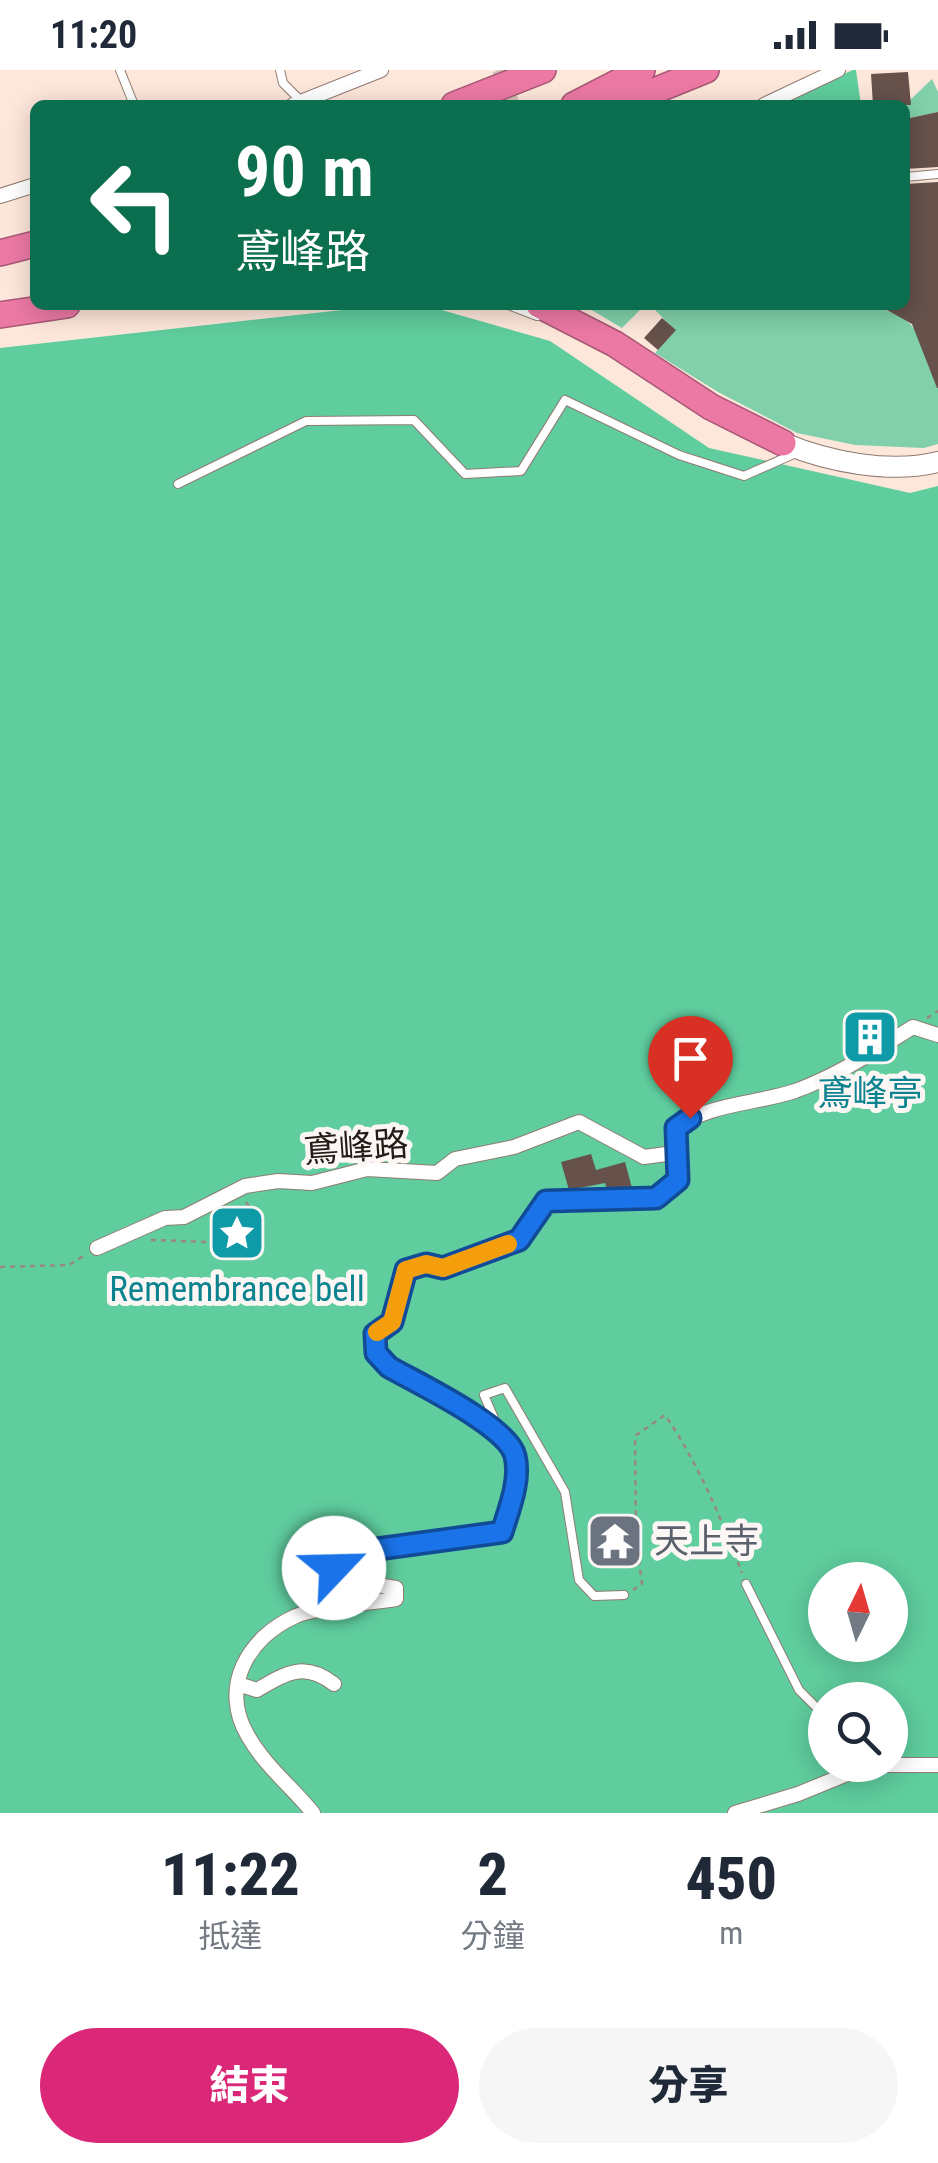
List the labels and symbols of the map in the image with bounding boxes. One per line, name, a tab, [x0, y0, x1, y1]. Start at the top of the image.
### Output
building icon: 鳶峰亭	[840, 1007, 900, 1067]
pin	[648, 1016, 733, 1119]
place label: 鳶峰亭	[817, 1073, 923, 1114]
street label: 鳶峰路	[302, 1123, 410, 1172]
place icon: Remembrance bell	[207, 1203, 267, 1263]
place label: Remembrance bell	[109, 1269, 365, 1310]
temple icon: 天上寺	[585, 1511, 645, 1571]
position arrow	[282, 1516, 386, 1620]
place label: 天上寺	[654, 1521, 759, 1562]
north arrow	[808, 1562, 908, 1662]

